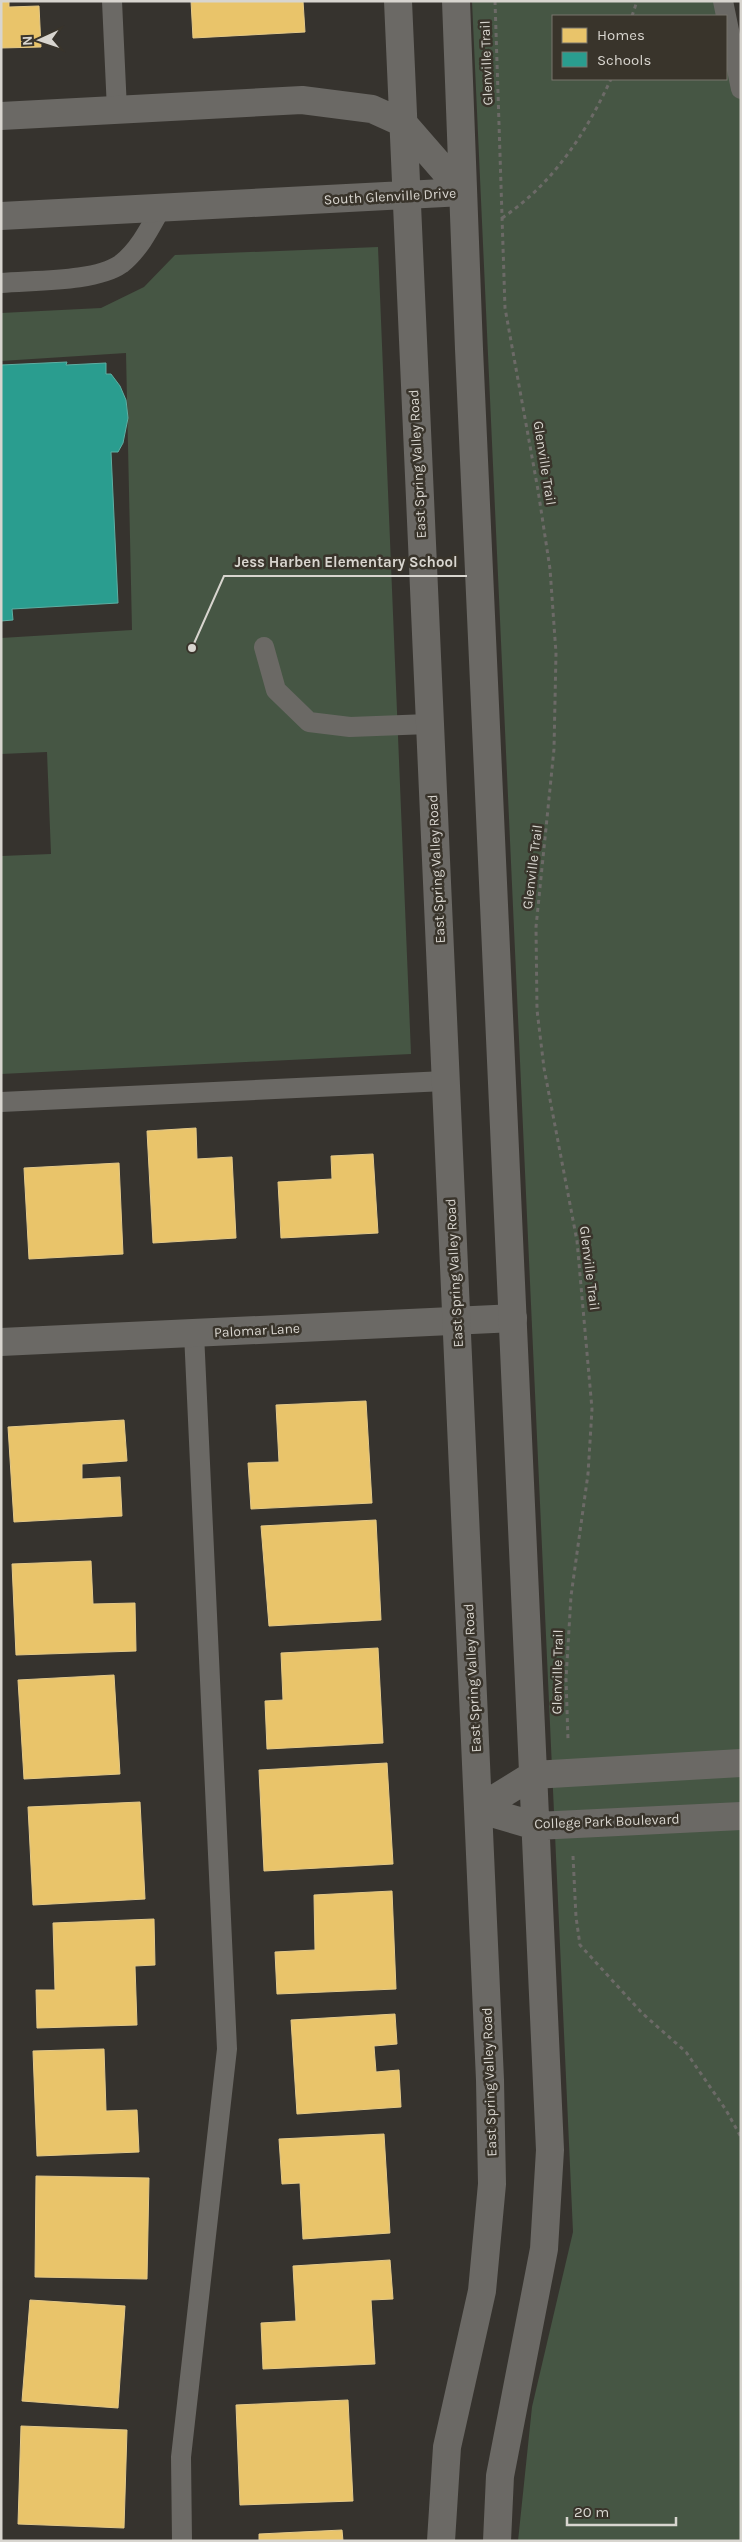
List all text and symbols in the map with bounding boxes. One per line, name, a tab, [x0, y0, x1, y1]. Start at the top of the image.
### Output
north arrow	[15, 15, 65, 65]
legend	[552, 15, 727, 80]
street label: Glenville Trail	[477, 20, 496, 106]
text: Homes	[597, 26, 645, 44]
text: N	[19, 35, 36, 46]
text: Schools	[597, 51, 651, 69]
street label: South Glenville Drive	[323, 185, 457, 208]
street label: East Spring Valley Road	[405, 389, 430, 539]
street label: Glenville Trail	[529, 420, 560, 506]
callout: Jess Harben Elementary School	[224, 546, 467, 576]
text: Jess Harben Elementary School	[235, 553, 457, 571]
street label: East Spring Valley Road	[424, 794, 449, 944]
street label: Glenville Trail	[519, 824, 546, 910]
street label: East Spring Valley Road	[442, 1198, 467, 1348]
street label: Glenville Trail	[576, 1225, 603, 1311]
street label: Palomar Lane	[214, 1320, 300, 1341]
street label: East Spring Valley Road	[460, 1603, 485, 1753]
street label: Glenville Trail	[548, 1629, 567, 1715]
street label: College Park Boulevard	[534, 1810, 680, 1833]
street label: East Spring Valley Road	[478, 2007, 501, 2157]
scale bar	[567, 2494, 676, 2526]
text: 20 m	[574, 2503, 609, 2521]

